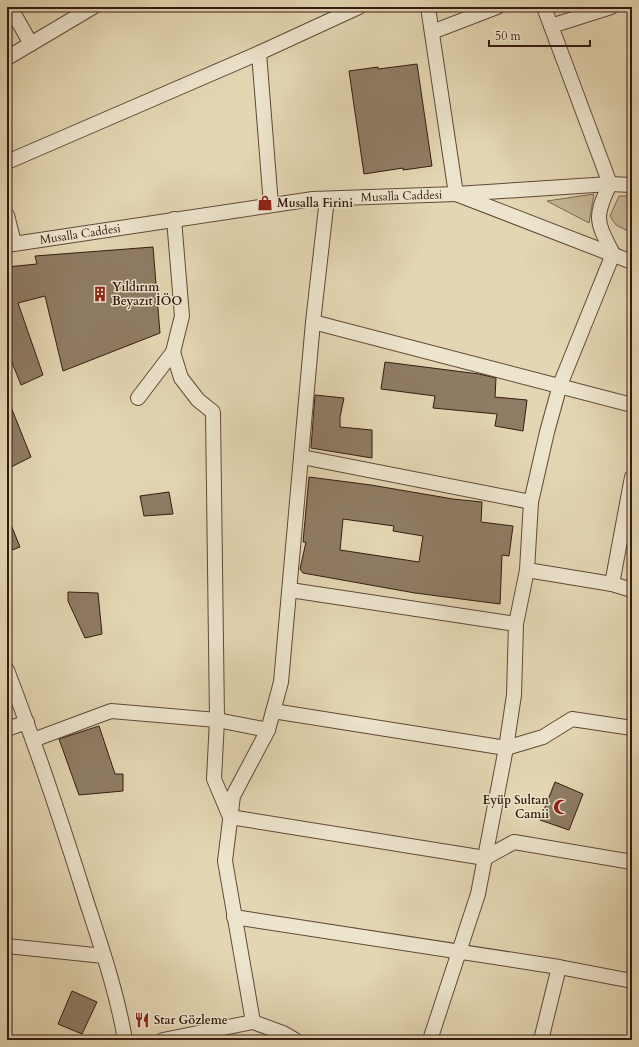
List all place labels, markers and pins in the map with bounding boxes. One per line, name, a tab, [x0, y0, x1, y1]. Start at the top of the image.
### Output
shop icon: Musalla Firini	[256, 194, 274, 212]
place label: Musalla Firini	[277, 195, 353, 211]
place label: Yıldırım Beyazıt İÖO	[112, 279, 182, 309]
building icon: Yıldırım Beyazıt İÖO	[91, 285, 109, 303]
place label: Eyüp Sultan Camii	[483, 792, 549, 822]
mosque icon: Eyüp Sultan Camii	[552, 798, 570, 816]
restaurant icon: Star Gözleme	[133, 1011, 151, 1029]
place label: Star Gözleme	[154, 1012, 228, 1028]

